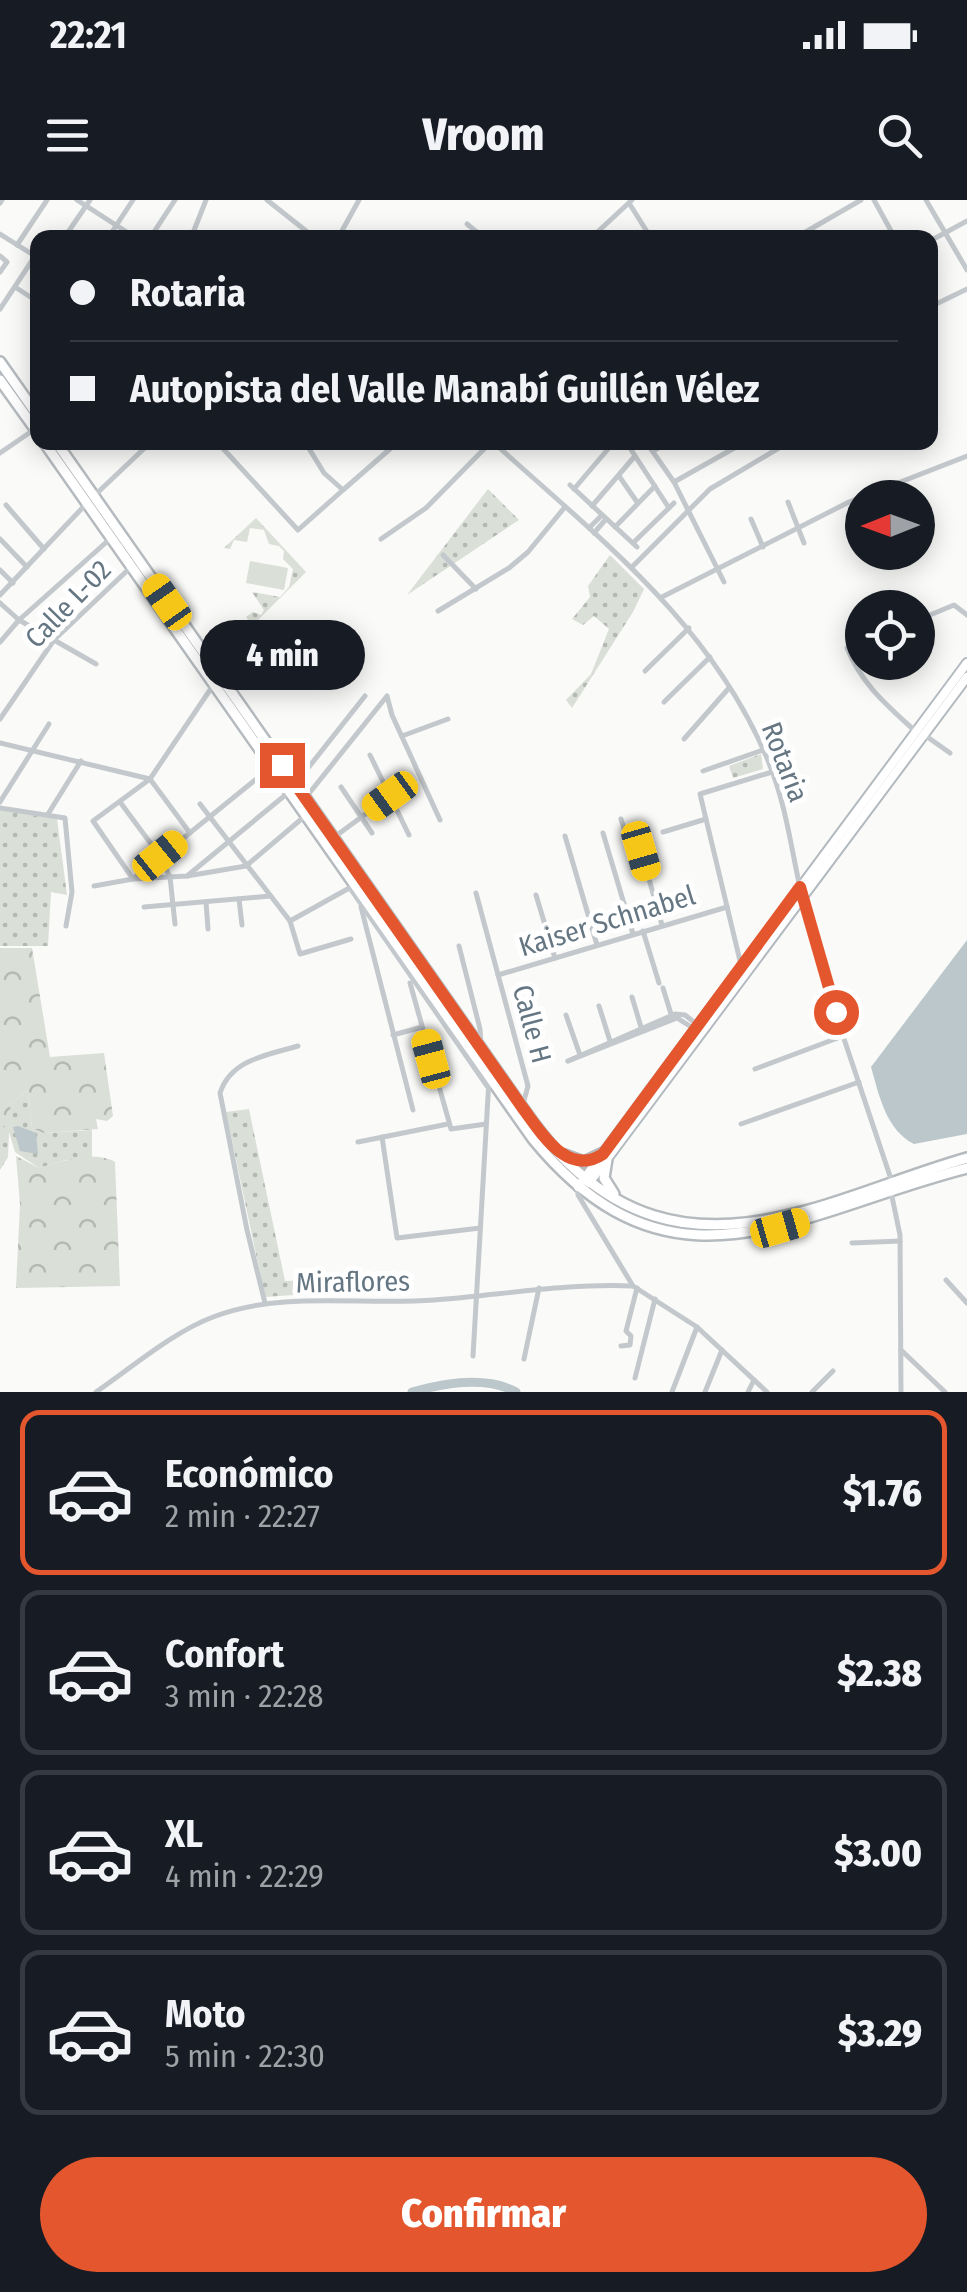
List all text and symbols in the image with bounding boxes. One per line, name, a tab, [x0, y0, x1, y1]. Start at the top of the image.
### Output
text: 22:21	[50, 12, 127, 58]
icon: menu	[40, 108, 95, 163]
text: Vroom	[423, 108, 544, 162]
icon: search	[872, 108, 927, 163]
text: Rotaria	[130, 270, 246, 316]
text: Autopista del Valle Manabí Guillén Vélez	[130, 366, 759, 412]
north arrow	[845, 480, 935, 570]
map controls	[845, 480, 935, 680]
street label: Calle L-02	[18, 553, 118, 655]
car	[138, 569, 196, 635]
button: locate	[845, 590, 935, 680]
callout: 4 min	[200, 620, 364, 690]
text: 4 min	[246, 636, 319, 674]
street label: Rotaria	[755, 717, 815, 807]
route end	[260, 743, 305, 788]
car	[357, 766, 423, 826]
car	[618, 818, 664, 884]
car	[127, 825, 193, 887]
street label: Kaiser Schnabel	[515, 879, 699, 963]
street label: Calle H	[506, 981, 558, 1067]
route start	[814, 990, 859, 1035]
car	[409, 1026, 453, 1092]
car	[747, 1205, 813, 1251]
street label: Miraflores	[296, 1265, 410, 1299]
icon: car	[45, 1448, 135, 1538]
text: Económico	[165, 1451, 334, 1497]
text: $1.76	[843, 1470, 922, 1516]
text: 2 min · 22:27	[165, 1497, 320, 1535]
icon: car	[45, 1628, 135, 1718]
text: Confort	[165, 1631, 284, 1677]
text: $2.38	[837, 1650, 922, 1696]
text: 3 min · 22:28	[165, 1677, 323, 1715]
icon: car	[45, 1808, 135, 1898]
text: XL	[165, 1811, 203, 1857]
text: $3.00	[834, 1830, 922, 1876]
text: 4 min · 22:29	[165, 1857, 324, 1895]
icon: car	[45, 1988, 135, 2078]
text: Moto	[165, 1991, 246, 2037]
text: $3.29	[838, 2010, 922, 2056]
text: 5 min · 22:30	[165, 2037, 325, 2075]
button: Confirmar	[40, 2157, 927, 2272]

